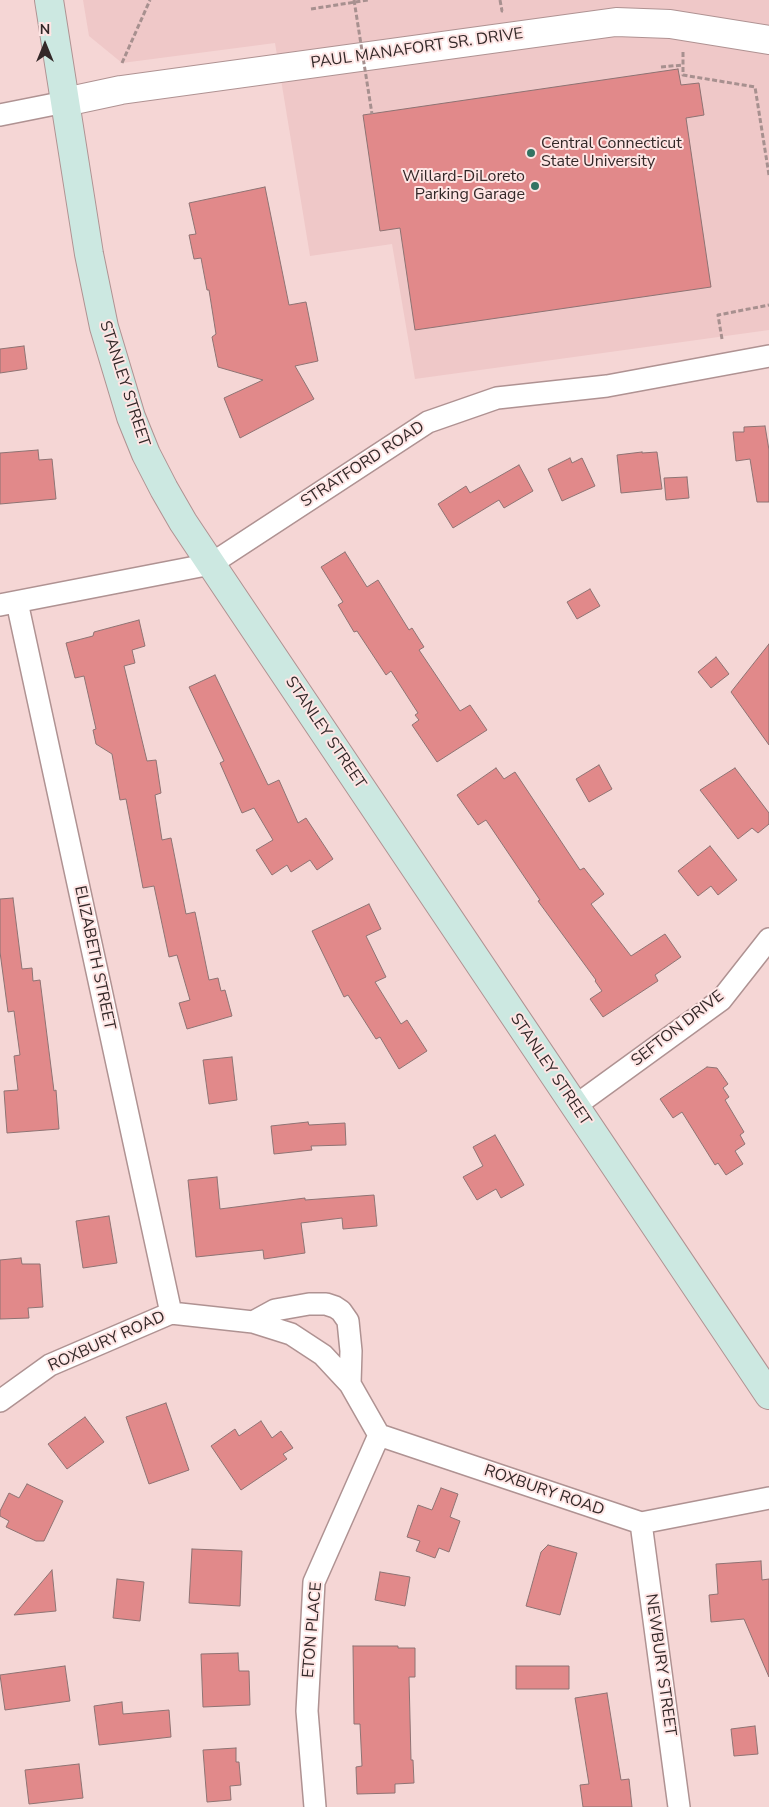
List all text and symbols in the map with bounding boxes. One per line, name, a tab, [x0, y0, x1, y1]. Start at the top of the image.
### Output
north arrow	[20, 20, 70, 70]
text: N	[40, 20, 50, 39]
street label: PAUL MANAFORT SR. DRIVE	[310, 25, 524, 73]
place label: Central Connecticut State University	[541, 134, 682, 172]
marker: Central Connecticut State University	[525, 147, 537, 159]
place label: Willard-DiLoreto Parking Garage	[402, 167, 525, 205]
marker: Willard-DiLoreto Parking Garage	[529, 180, 541, 192]
street label: STANLEY STREET	[95, 319, 153, 449]
street label: STRATFORD ROAD	[298, 418, 428, 512]
street label: STANLEY STREET	[280, 673, 370, 793]
street label: ELIZABETH STREET	[69, 884, 119, 1032]
street label: SEFTON DRIVE	[628, 987, 728, 1071]
street label: STANLEY STREET	[505, 1010, 595, 1130]
street label: ROXBURY ROAD	[46, 1308, 168, 1376]
street label: ROXBURY ROAD	[481, 1461, 607, 1521]
street label: ETON PLACE	[299, 1581, 327, 1679]
street label: NEWBURY STREET	[641, 1593, 679, 1737]

